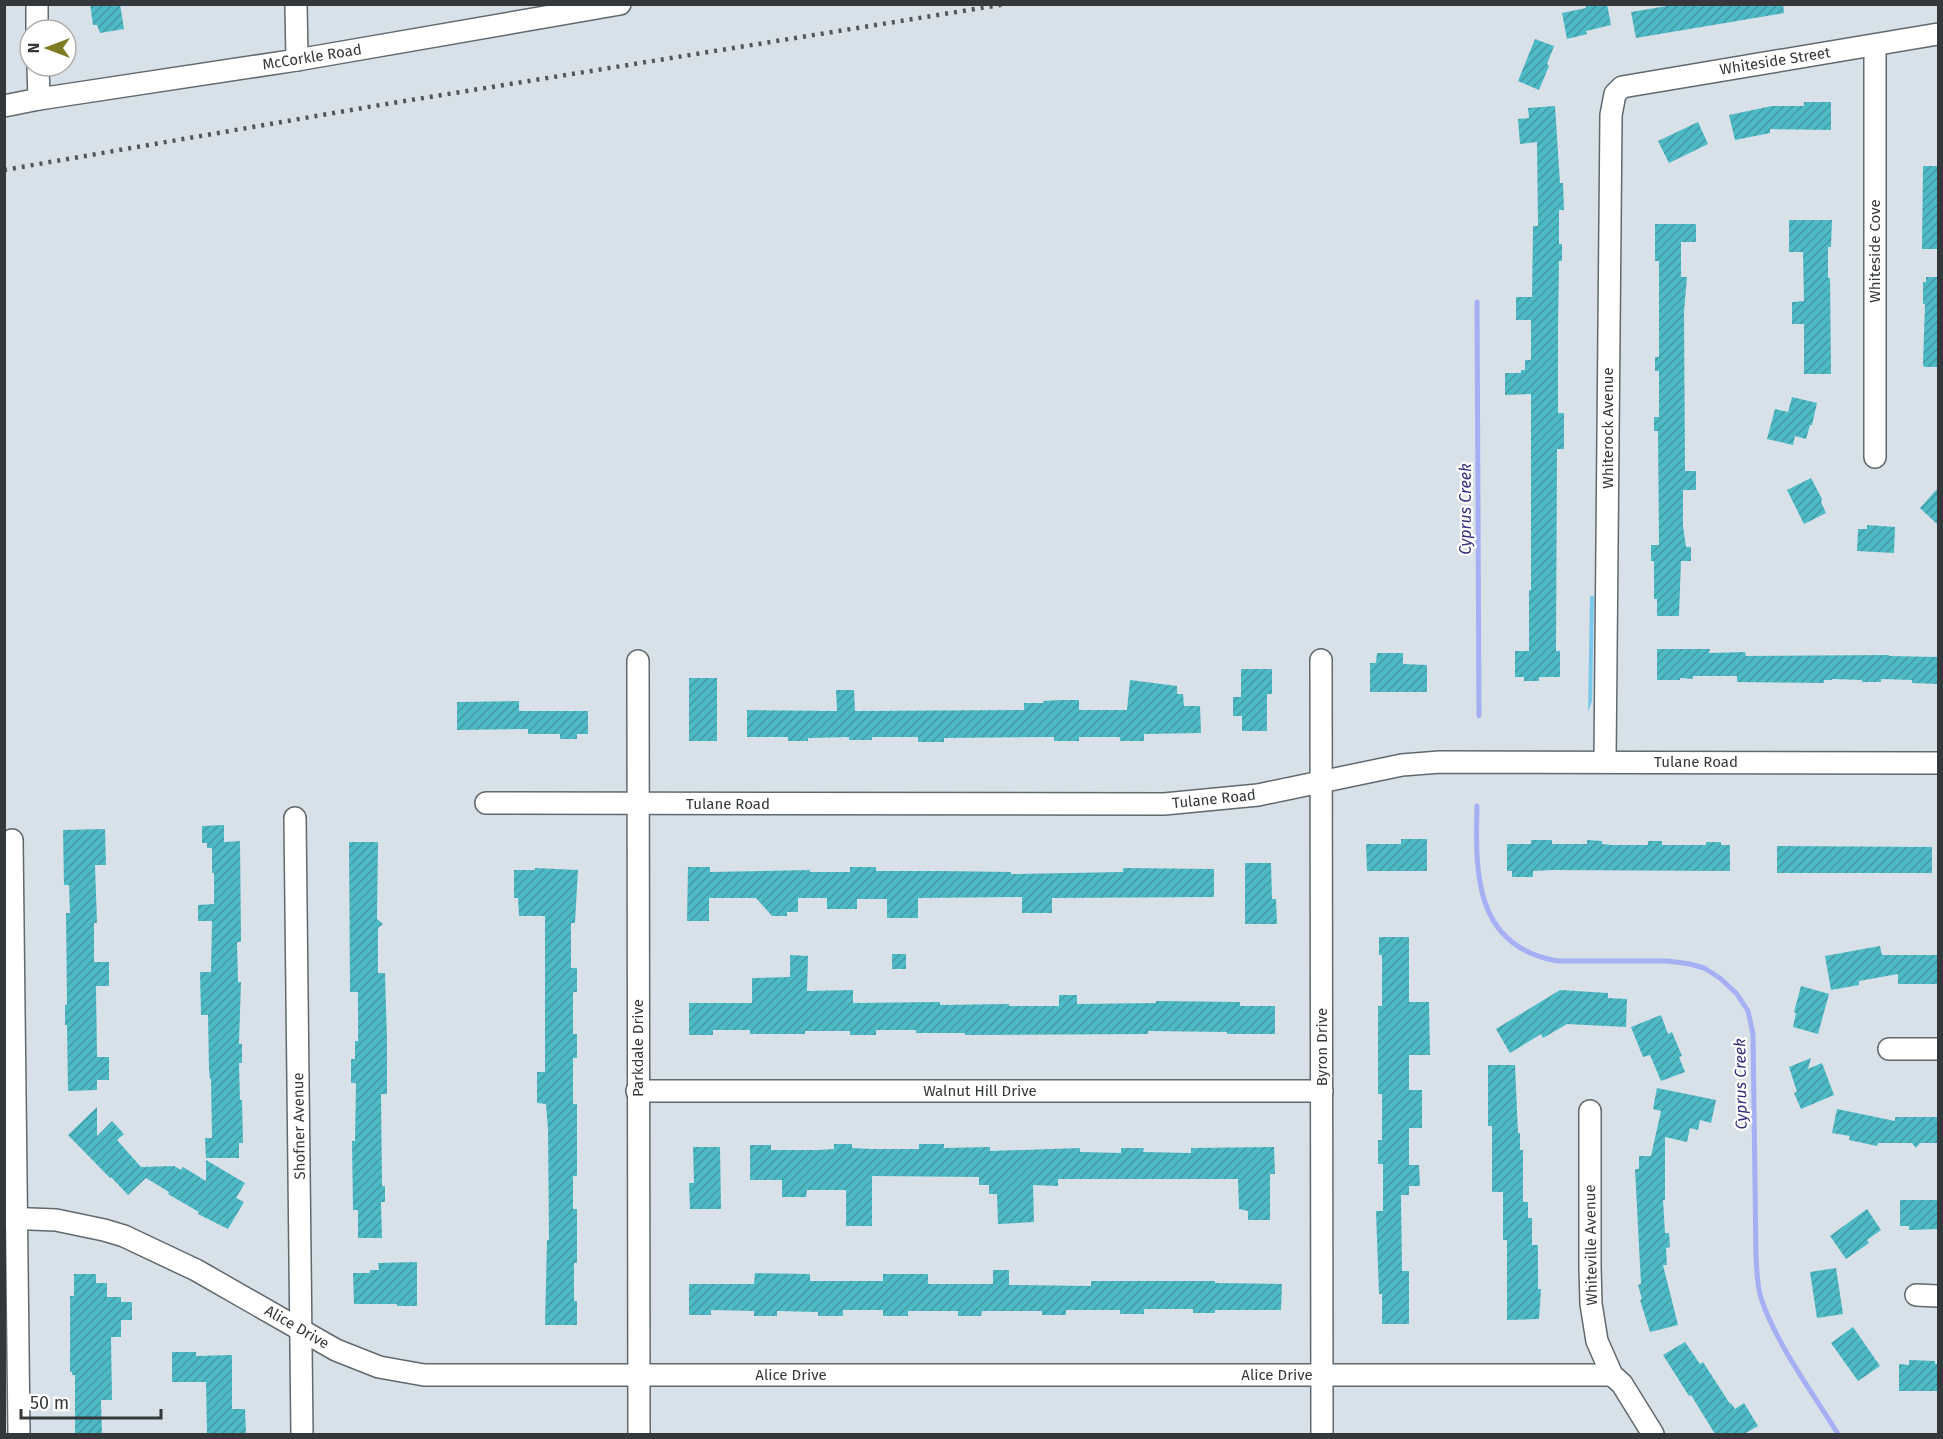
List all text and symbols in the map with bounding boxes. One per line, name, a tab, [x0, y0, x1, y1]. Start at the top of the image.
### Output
north arrow	[18, 18, 78, 78]
street label: McCorkle Road	[261, 40, 363, 74]
text: N	[24, 43, 43, 53]
street label: Whiteside Street	[1718, 43, 1832, 79]
street label: Whiteside Cove	[1866, 199, 1884, 303]
street label: Whiterock Avenue	[1599, 367, 1617, 489]
water label: Cyprus Creek	[1456, 463, 1475, 555]
street label: Tulane Road	[1654, 753, 1738, 771]
street label: Tulane Road	[1171, 786, 1257, 812]
street label: Tulane Road	[686, 795, 770, 813]
street label: Parkdale Drive	[629, 999, 647, 1097]
street label: Byron Drive	[1313, 1008, 1331, 1086]
water label: Cyprus Creek	[1730, 1038, 1751, 1130]
street label: Shofner Avenue	[289, 1072, 309, 1180]
street label: Walnut Hill Drive	[923, 1082, 1037, 1100]
street label: Whiteville Avenue	[1581, 1184, 1601, 1306]
street label: Alice Drive	[262, 1301, 332, 1353]
street label: Alice Drive	[755, 1366, 827, 1384]
street label: Alice Drive	[1241, 1366, 1313, 1384]
scale bar	[21, 1382, 160, 1420]
text: 50 m	[30, 1392, 69, 1414]

